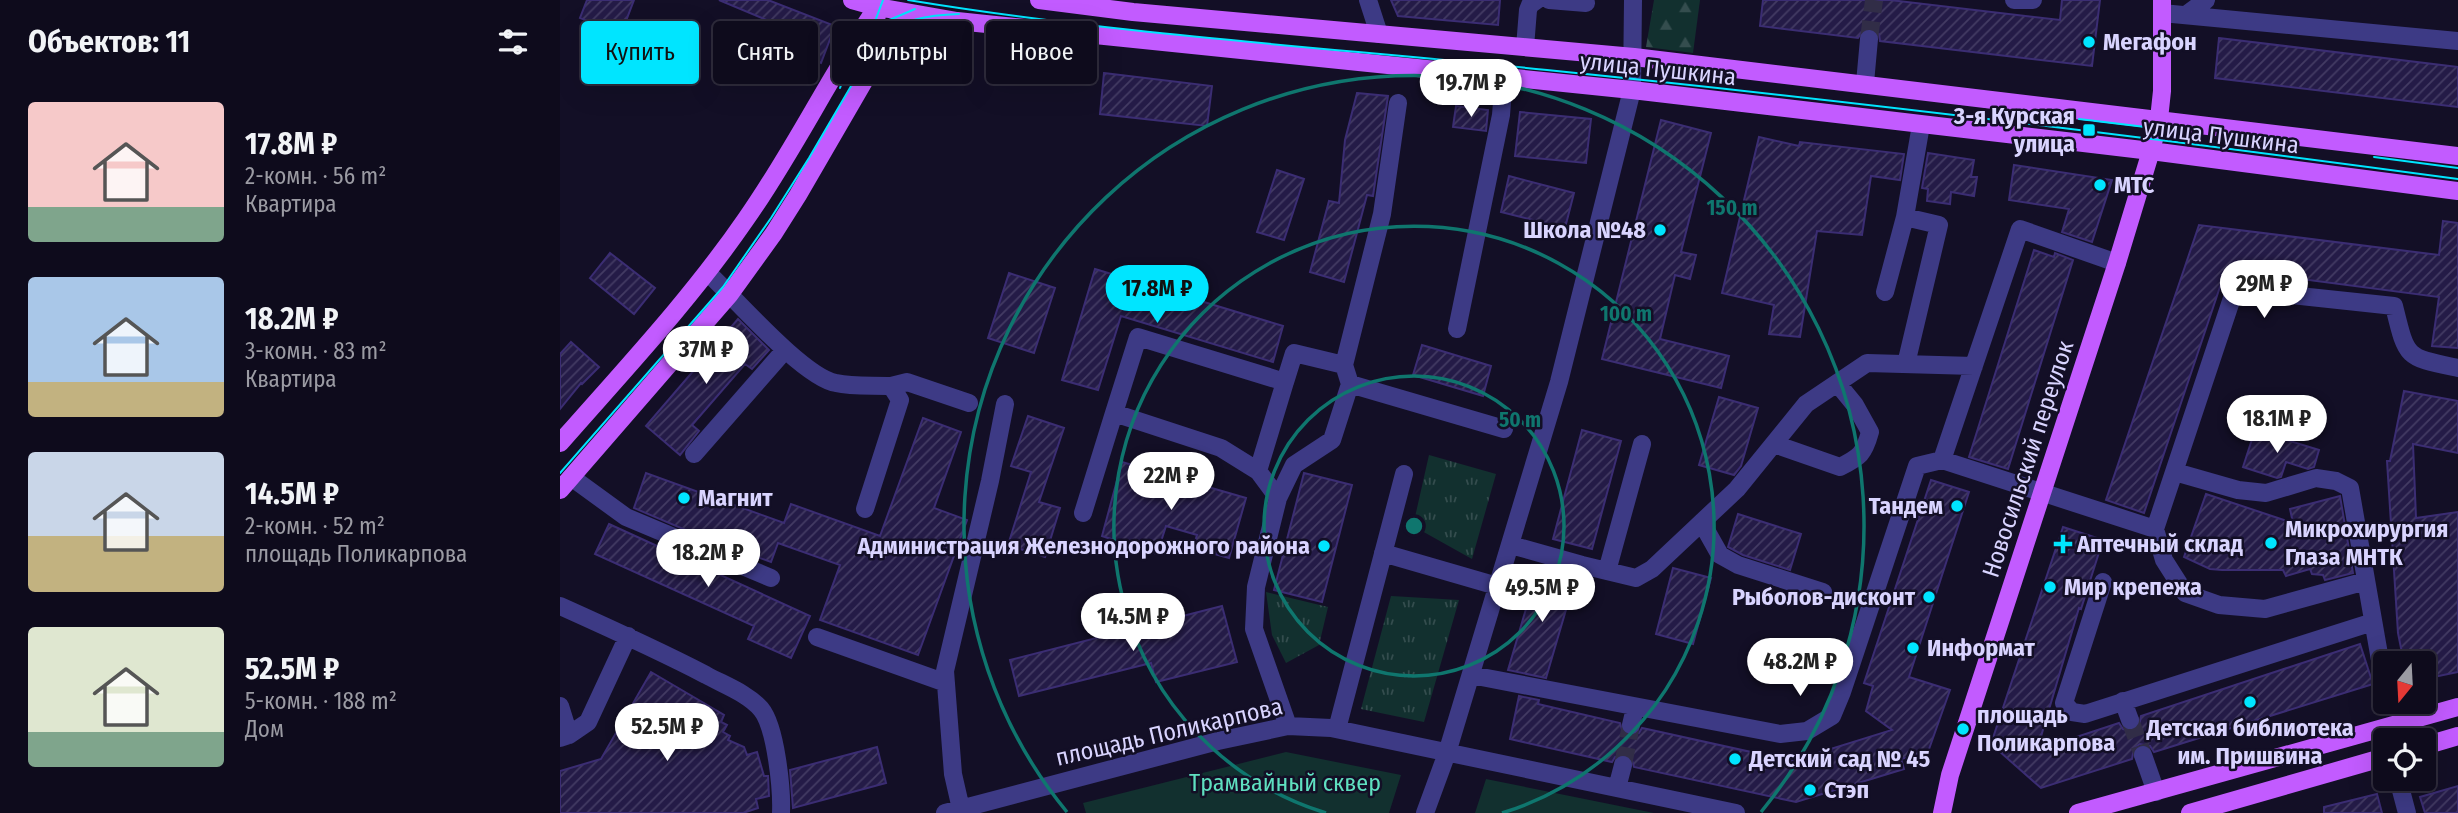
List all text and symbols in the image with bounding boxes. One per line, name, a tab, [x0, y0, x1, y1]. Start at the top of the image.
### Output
chip: Купить	[581, 21, 699, 84]
chip: Снять	[713, 21, 818, 84]
chip: Фильтры	[832, 21, 972, 84]
chip: Новое	[986, 21, 1097, 84]
icon: filters	[494, 23, 532, 61]
text: Объектов: 11	[28, 24, 190, 60]
place label: Мегафон	[2103, 28, 2197, 56]
marker: Мегафон	[2081, 34, 2097, 50]
street label: улица Пушкина	[1579, 47, 1737, 91]
pin: 19.7M ₽	[1406, 60, 1536, 119]
text: 19.7M ₽	[1436, 68, 1506, 96]
place label: 3-я Курская улица	[1953, 102, 2075, 158]
street label: улица Пушкина	[2141, 113, 2301, 159]
marker: 3-я Курская улица	[2081, 122, 2097, 138]
text: 17.8M ₽	[245, 126, 337, 162]
icon: home	[84, 130, 168, 214]
text: 2-комн. · 56 m²	[245, 162, 386, 190]
place label: МТС	[2114, 171, 2155, 199]
marker: МТС	[2092, 177, 2108, 193]
text: Квартира	[245, 190, 337, 218]
text: 150 m	[1706, 195, 1758, 221]
place label: Школа №48	[1523, 216, 1646, 244]
marker: Школа №48	[1652, 222, 1668, 238]
pin: 29M ₽	[2215, 260, 2313, 320]
pin: 17.8M ₽	[1092, 266, 1222, 325]
text: 29M ₽	[2236, 269, 2292, 297]
text: 17.8M ₽	[1122, 274, 1192, 302]
text: 18.2M ₽	[245, 301, 338, 337]
text: 100 m	[1600, 301, 1652, 327]
icon: home	[84, 305, 168, 389]
pin: 37M ₽	[657, 326, 755, 386]
text: 37M ₽	[679, 335, 733, 363]
street label: Новосильский переулок	[1977, 336, 2080, 581]
text: 3-комн. · 83 m²	[245, 337, 387, 365]
text: Квартира	[245, 365, 337, 393]
pin: 18.1M ₽	[2212, 396, 2342, 455]
text: 18.1M ₽	[2243, 404, 2311, 432]
text: 50 m	[1499, 407, 1541, 433]
pin: 22M ₽	[1122, 452, 1220, 512]
text: 22M ₽	[1143, 461, 1199, 489]
text: 14.5M ₽	[245, 476, 339, 512]
icon: home	[84, 480, 168, 564]
place label: Магнит	[698, 484, 773, 512]
marker: Магнит	[676, 490, 692, 506]
place label: Тандем	[1869, 492, 1943, 520]
marker: Тандем	[1949, 498, 1965, 514]
text: 2-комн. · 52 m²	[245, 512, 385, 540]
centre of rings	[1402, 514, 1426, 538]
place label: Микрохирургия Глаза МНТК	[2285, 515, 2448, 571]
pin: 18.2M ₽	[643, 530, 773, 589]
place label: Аптечный склад	[2076, 530, 2243, 558]
place label: Администрация Железнодорожного района	[857, 532, 1310, 560]
marker: Микрохирургия Глаза МНТК	[2263, 535, 2279, 551]
marker: Аптечный склад	[2055, 536, 2071, 552]
text: 18.2M ₽	[672, 538, 744, 566]
marker: Администрация Железнодорожного района	[1316, 538, 1332, 554]
text: площадь Поликарпова	[245, 540, 467, 568]
pin: 49.5M ₽	[1477, 564, 1607, 624]
text: 49.5M ₽	[1505, 573, 1579, 601]
place label: Мир крепежа	[2064, 573, 2202, 601]
marker: Мир крепежа	[2042, 579, 2058, 595]
place label: Рыболов-дисконт	[1732, 583, 1916, 611]
marker: Рыболов-дисконт	[1921, 589, 1937, 605]
pin: 14.5M ₽	[1068, 594, 1198, 653]
text: 14.5M ₽	[1097, 602, 1169, 630]
place label: Информат	[1927, 634, 2035, 662]
pin: 48.2M ₽	[1735, 638, 1865, 698]
marker: Информат	[1905, 640, 1921, 656]
text: 48.2M ₽	[1763, 647, 1837, 675]
text: 52.5M ₽	[245, 651, 339, 687]
north arrow	[2373, 651, 2436, 714]
map controls	[2373, 651, 2436, 791]
icon: home	[84, 655, 168, 739]
text: 5-комн. · 188 m²	[245, 687, 397, 715]
street label: площадь Поликарпова	[1053, 692, 1285, 772]
marker: Детская библиотека им. Пришвина	[2242, 694, 2258, 710]
place label: площадь Поликарпова	[1977, 701, 2115, 757]
pin: 52.5M ₽	[602, 704, 732, 763]
text: 52.5M ₽	[631, 712, 703, 740]
place label: Детская библиотека им. Пришвина	[2145, 714, 2354, 770]
text: Дом	[245, 715, 284, 743]
marker: площадь Поликарпова	[1955, 721, 1971, 737]
button: locate	[2373, 728, 2436, 791]
place label: Детский сад № 45	[1748, 745, 1930, 773]
marker: Детский сад № 45	[1727, 751, 1743, 767]
park label: Трамвайный сквер	[1189, 769, 1381, 797]
place label: Стэп	[1824, 776, 1869, 804]
marker: Стэп	[1802, 782, 1818, 798]

